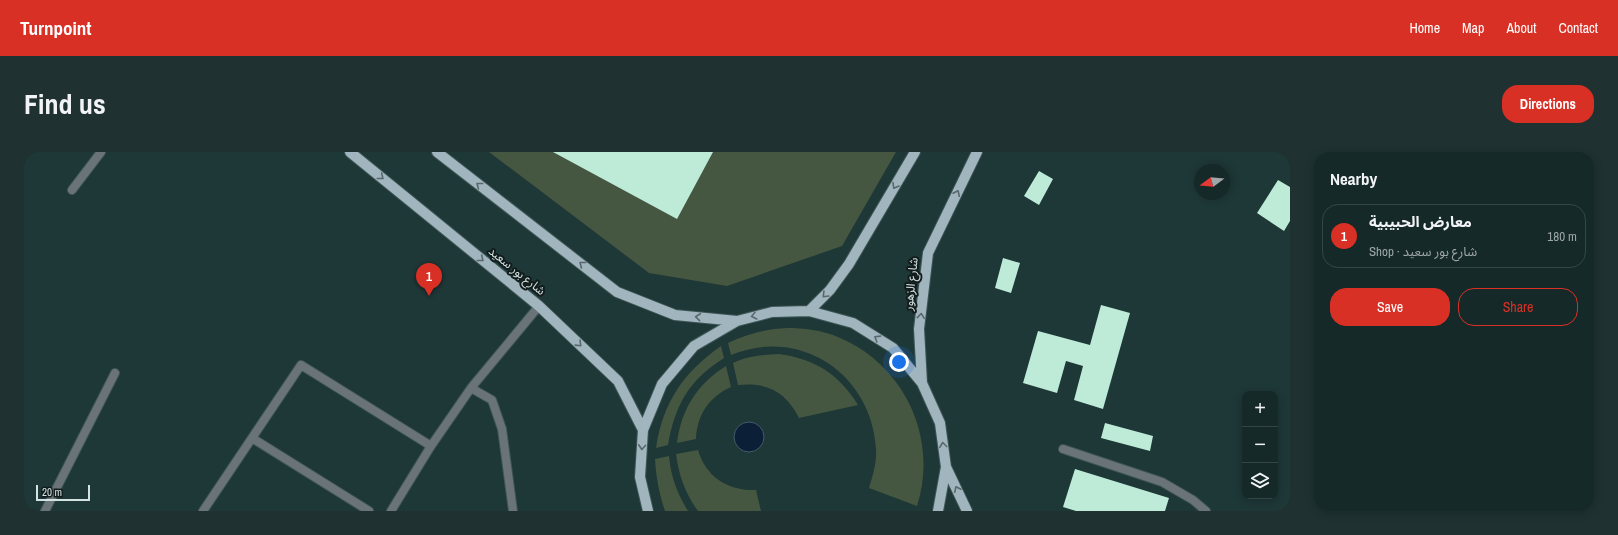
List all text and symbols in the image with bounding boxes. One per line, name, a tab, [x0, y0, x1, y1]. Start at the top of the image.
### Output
text: Turnpoint	[20, 15, 92, 41]
text: Home	[1409, 19, 1440, 37]
text: Map	[1462, 19, 1484, 37]
text: About	[1506, 19, 1536, 37]
text: Contact	[1558, 19, 1598, 37]
text: Find us	[24, 85, 106, 123]
button: Directions	[1502, 85, 1594, 123]
north arrow	[1194, 164, 1230, 200]
text: Nearby	[1330, 167, 1377, 190]
one-way arrow	[376, 172, 383, 179]
one-way arrow	[476, 182, 483, 189]
one-way arrow	[892, 182, 899, 189]
one-way arrow	[952, 190, 960, 197]
text: معارض الحبيبية	[1369, 211, 1472, 232]
text: 1	[1341, 228, 1347, 245]
text: 180 m	[1547, 228, 1577, 245]
street label: شارع بور سعيد	[485, 243, 549, 300]
text: Shop · شارع بور سعيد	[1369, 243, 1477, 260]
one-way arrow	[477, 254, 484, 261]
street label: شارع الزهور	[900, 257, 923, 312]
one-way arrow	[579, 262, 586, 269]
pin: 1	[416, 263, 442, 296]
button: Save	[1330, 288, 1450, 326]
button: Share	[1458, 288, 1578, 326]
one-way arrow	[822, 290, 830, 298]
one-way arrow	[751, 312, 757, 320]
one-way arrow	[695, 313, 701, 322]
one-way arrow	[916, 313, 925, 319]
one-way arrow	[874, 335, 881, 343]
one-way arrow	[574, 339, 582, 347]
your location	[889, 352, 909, 372]
map controls	[1242, 391, 1278, 499]
button: +	[1242, 391, 1278, 427]
button: −	[1242, 427, 1278, 463]
one-way arrow	[939, 442, 948, 448]
one-way arrow	[638, 444, 646, 450]
button: layers	[1242, 463, 1278, 499]
scale bar	[36, 483, 90, 502]
text: 20 m	[42, 485, 62, 499]
one-way arrow	[954, 486, 962, 493]

